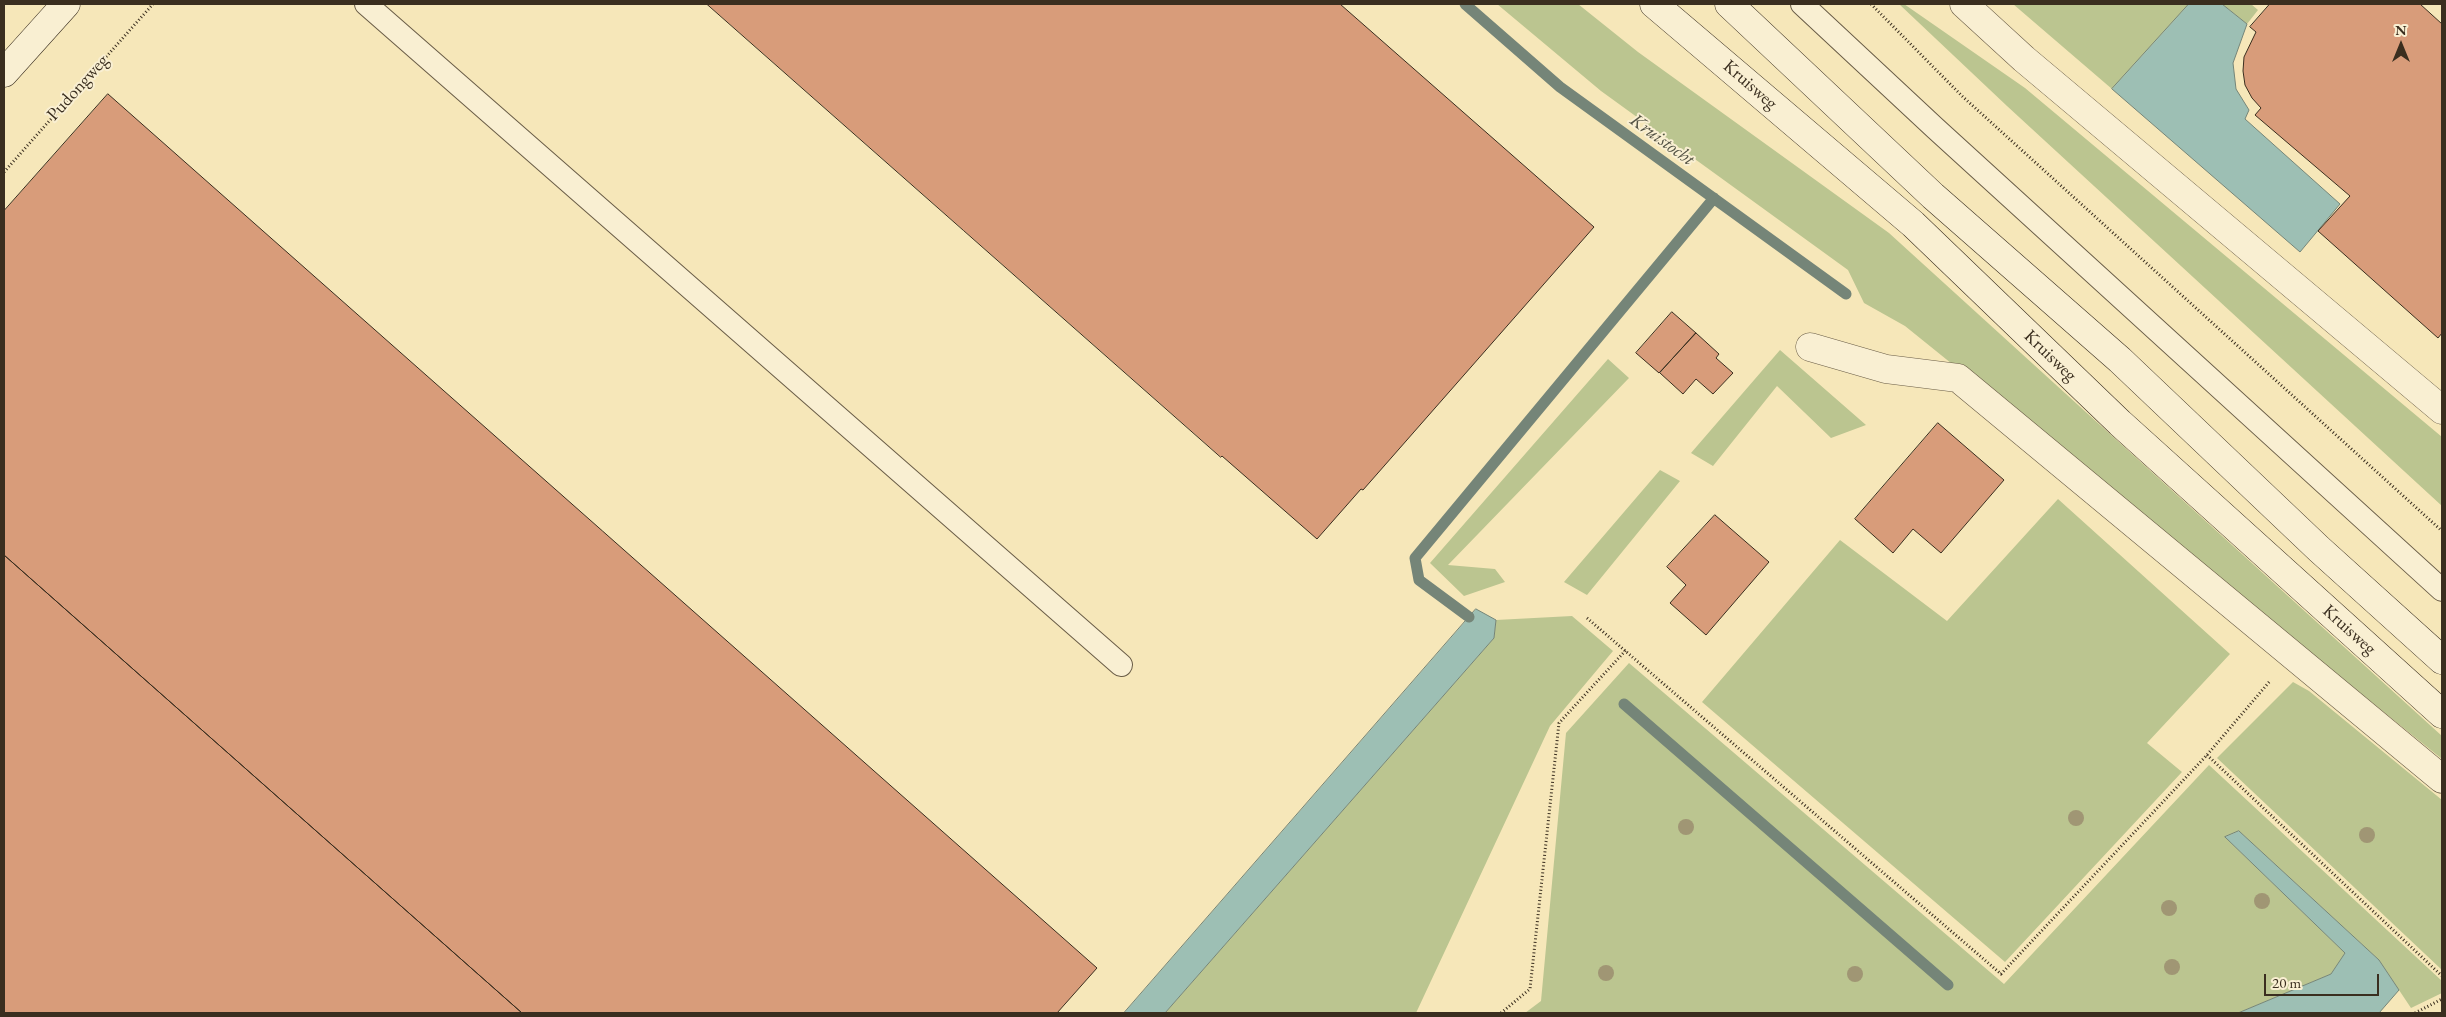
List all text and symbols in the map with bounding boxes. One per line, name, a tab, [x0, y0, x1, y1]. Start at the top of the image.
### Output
north arrow	[2376, 20, 2426, 70]
text: N	[2395, 21, 2407, 39]
street label: Pudongweg	[43, 50, 113, 126]
street label: Kruisweg	[1718, 56, 1782, 114]
water label: Kruistocht	[1625, 109, 1699, 171]
street label: Kruisweg	[2019, 326, 2081, 386]
street label: Kruisweg	[2318, 600, 2380, 660]
scale bar	[2266, 964, 2381, 996]
text: 20 m	[2272, 973, 2301, 992]

